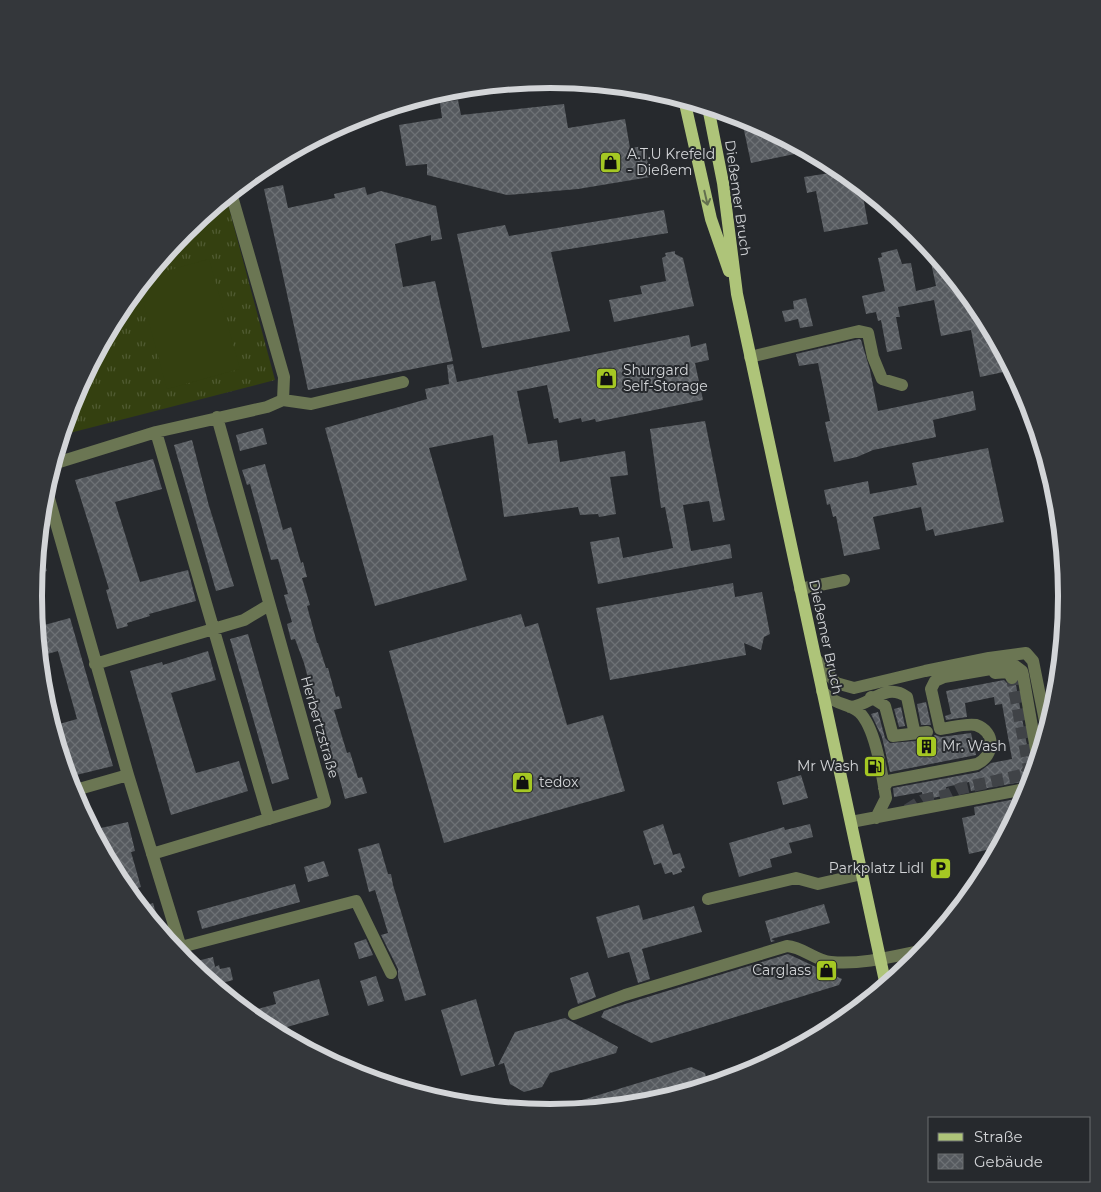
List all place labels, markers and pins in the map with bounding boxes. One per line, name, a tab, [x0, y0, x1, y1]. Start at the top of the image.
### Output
place label: A.T.U Krefeld - Dießem	[627, 145, 715, 179]
shop icon: A.T.U Krefeld - Dießem	[599, 150, 623, 174]
place label: Shurgard Self-Storage	[623, 361, 708, 395]
shop icon: Shurgard Self-Storage	[595, 366, 619, 390]
building icon: Mr. Wash	[914, 734, 938, 758]
place label: Mr. Wash	[942, 737, 1007, 755]
fuel station icon: Mr Wash	[863, 754, 887, 778]
place label: Mr Wash	[797, 757, 859, 775]
shop icon: tedox	[511, 770, 535, 794]
place label: tedox	[539, 773, 579, 791]
parking icon: Parkplatz Lidl	[928, 856, 952, 880]
place label: Parkplatz Lidl	[829, 859, 924, 877]
shop icon: Carglass	[815, 958, 839, 982]
place label: Carglass	[752, 961, 811, 979]

